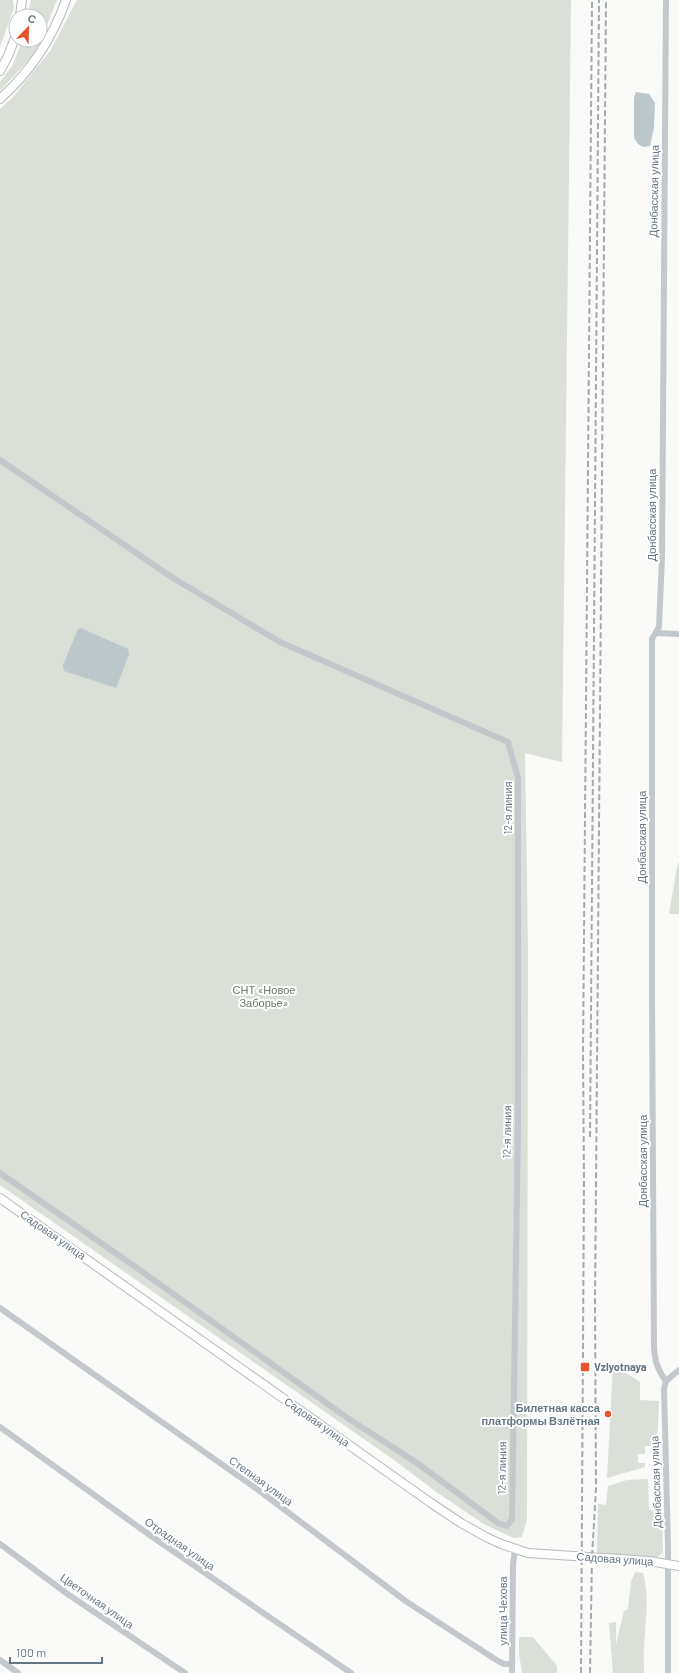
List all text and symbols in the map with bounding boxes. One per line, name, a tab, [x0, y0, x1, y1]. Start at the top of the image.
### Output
north arrow	[8, 8, 48, 48]
text: С	[26, 11, 38, 26]
street label: Донбасская улица	[646, 144, 661, 237]
street label: Донбасская улица	[645, 468, 658, 561]
street label: 12-я линия	[501, 781, 514, 834]
street label: Донбасская улица	[635, 790, 648, 883]
park label: СНТ «Новое Заборье»	[233, 983, 295, 1009]
street label: 12-я линия	[500, 1105, 513, 1159]
street label: Донбасская улица	[636, 1114, 649, 1207]
street label: Садовая улица	[18, 1207, 89, 1262]
place label: Vzlyotnaya	[594, 1360, 647, 1373]
marker: Vzlyotnaya	[579, 1361, 591, 1373]
street label: Садовая улица	[282, 1394, 353, 1449]
place label: Билетная касса платформы Взлётная	[481, 1401, 601, 1427]
marker: Билетная касса платформы Взлётная	[603, 1409, 613, 1419]
street label: Донбасская улица	[647, 1435, 664, 1528]
street label: 12-я линия	[495, 1441, 508, 1495]
street label: Степная улица	[227, 1453, 296, 1509]
street label: Отрадная улица	[143, 1515, 219, 1573]
street label: Садовая улица	[576, 1549, 655, 1568]
street label: Цветочная улица	[58, 1570, 137, 1631]
street label: улица Чехова	[496, 1576, 509, 1645]
scale bar	[10, 1639, 102, 1665]
text: 100 m	[16, 1645, 46, 1659]

